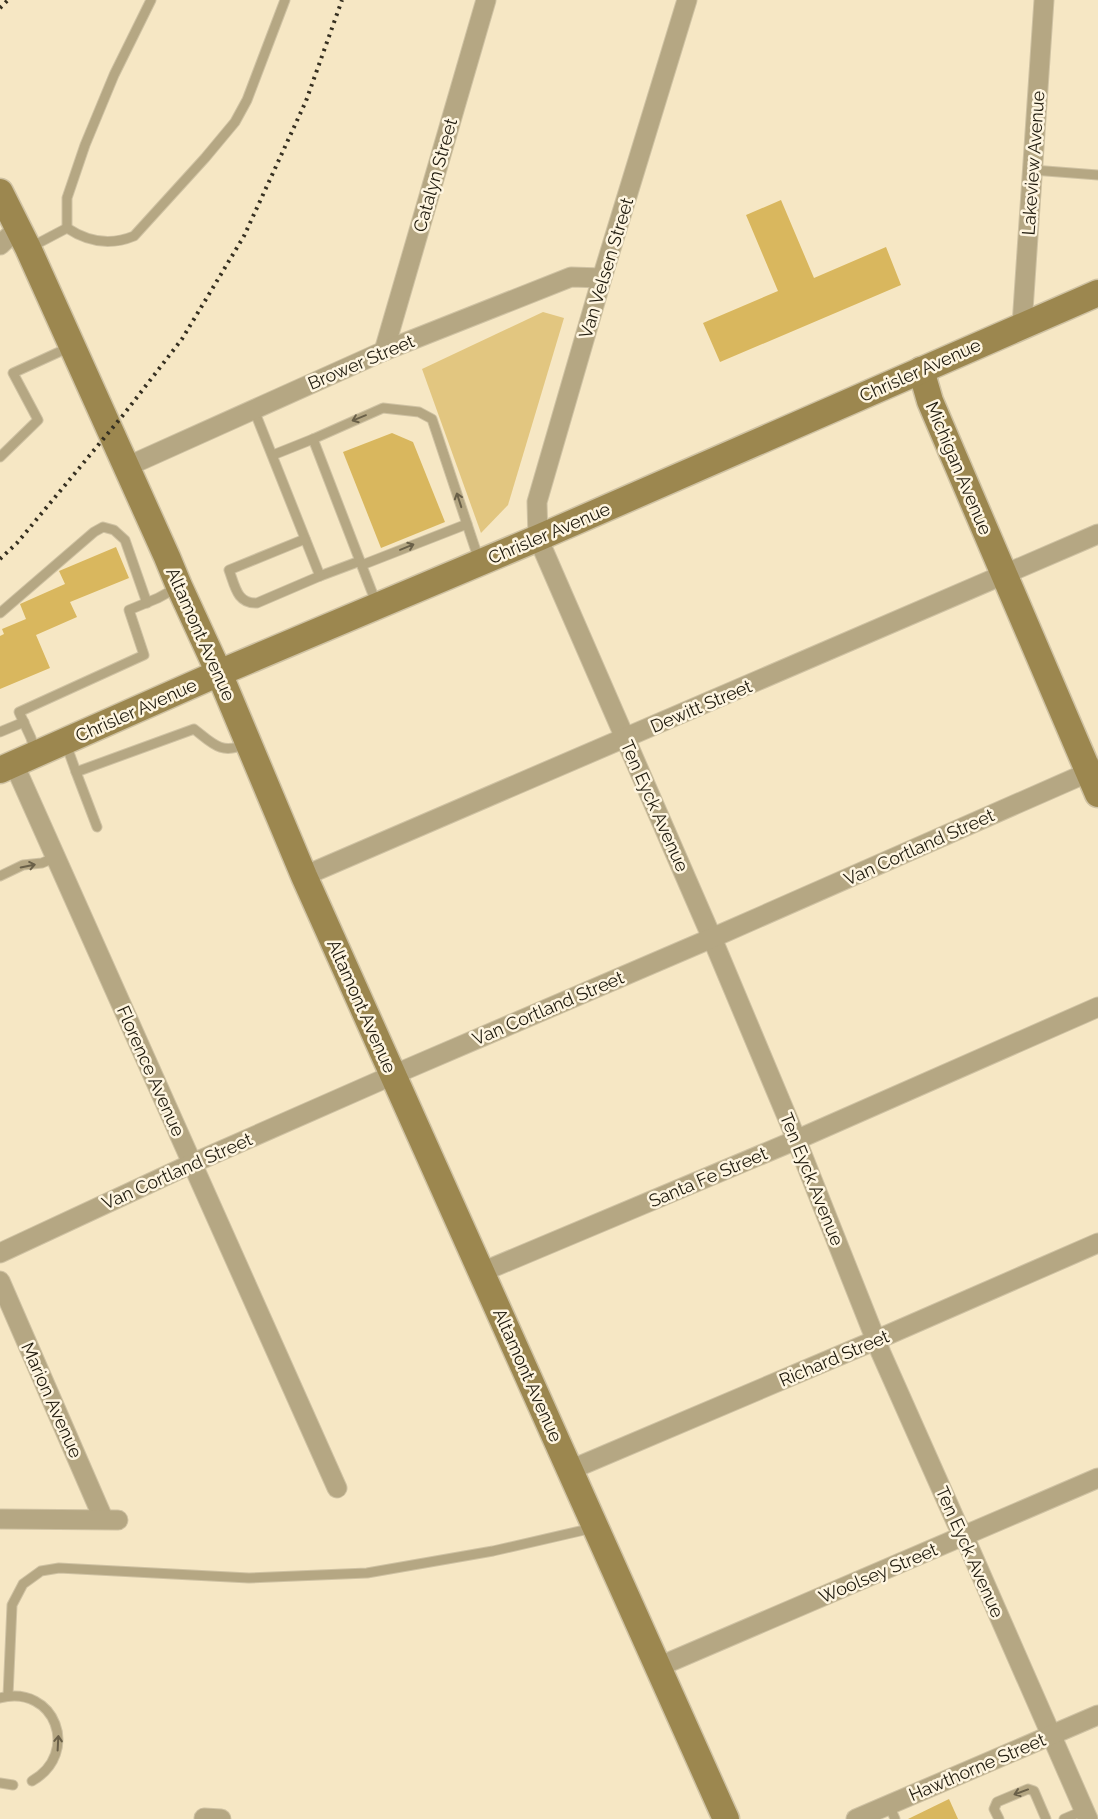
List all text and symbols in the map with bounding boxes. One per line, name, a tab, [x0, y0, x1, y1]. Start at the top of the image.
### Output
street label: Lakeview Avenue	[1017, 90, 1049, 236]
street label: Catalyn Street	[409, 116, 461, 234]
street label: Van Velsen Street	[575, 195, 637, 341]
street label: Brower Street	[305, 330, 417, 394]
street label: Chrisler Avenue	[856, 334, 984, 406]
street label: Michigan Avenue	[921, 398, 997, 538]
one-way arrow	[352, 414, 367, 423]
one-way arrow	[454, 493, 463, 508]
street label: Chrisler Avenue	[485, 498, 613, 568]
one-way arrow	[399, 542, 414, 552]
street label: Altamont Avenue	[162, 564, 240, 704]
street label: Chrisler Avenue	[72, 674, 200, 746]
street label: Dewitt Street	[647, 675, 755, 737]
street label: Ten Eyck Avenue	[617, 737, 693, 875]
street label: Van Cortland Street	[841, 804, 997, 890]
one-way arrow	[19, 860, 35, 870]
street label: Altamont Avenue	[323, 936, 401, 1076]
street label: Van Cortland Street	[469, 967, 627, 1049]
street label: Florence Avenue	[113, 1002, 189, 1140]
street label: Ten Eyck Avenue	[776, 1110, 848, 1249]
street label: Van Cortland Street	[99, 1128, 255, 1214]
street label: Santa Fe Street	[646, 1143, 770, 1211]
street label: Altamont Avenue	[489, 1305, 567, 1445]
street label: Richard Street	[776, 1325, 892, 1391]
street label: Marion Avenue	[17, 1339, 87, 1461]
street label: Ten Eyck Avenue	[932, 1483, 1008, 1621]
street label: Woolsey Street	[816, 1539, 940, 1607]
street label: Hawthorne Street	[905, 1729, 1049, 1805]
one-way arrow	[53, 1735, 62, 1751]
one-way arrow	[1014, 1788, 1029, 1797]

